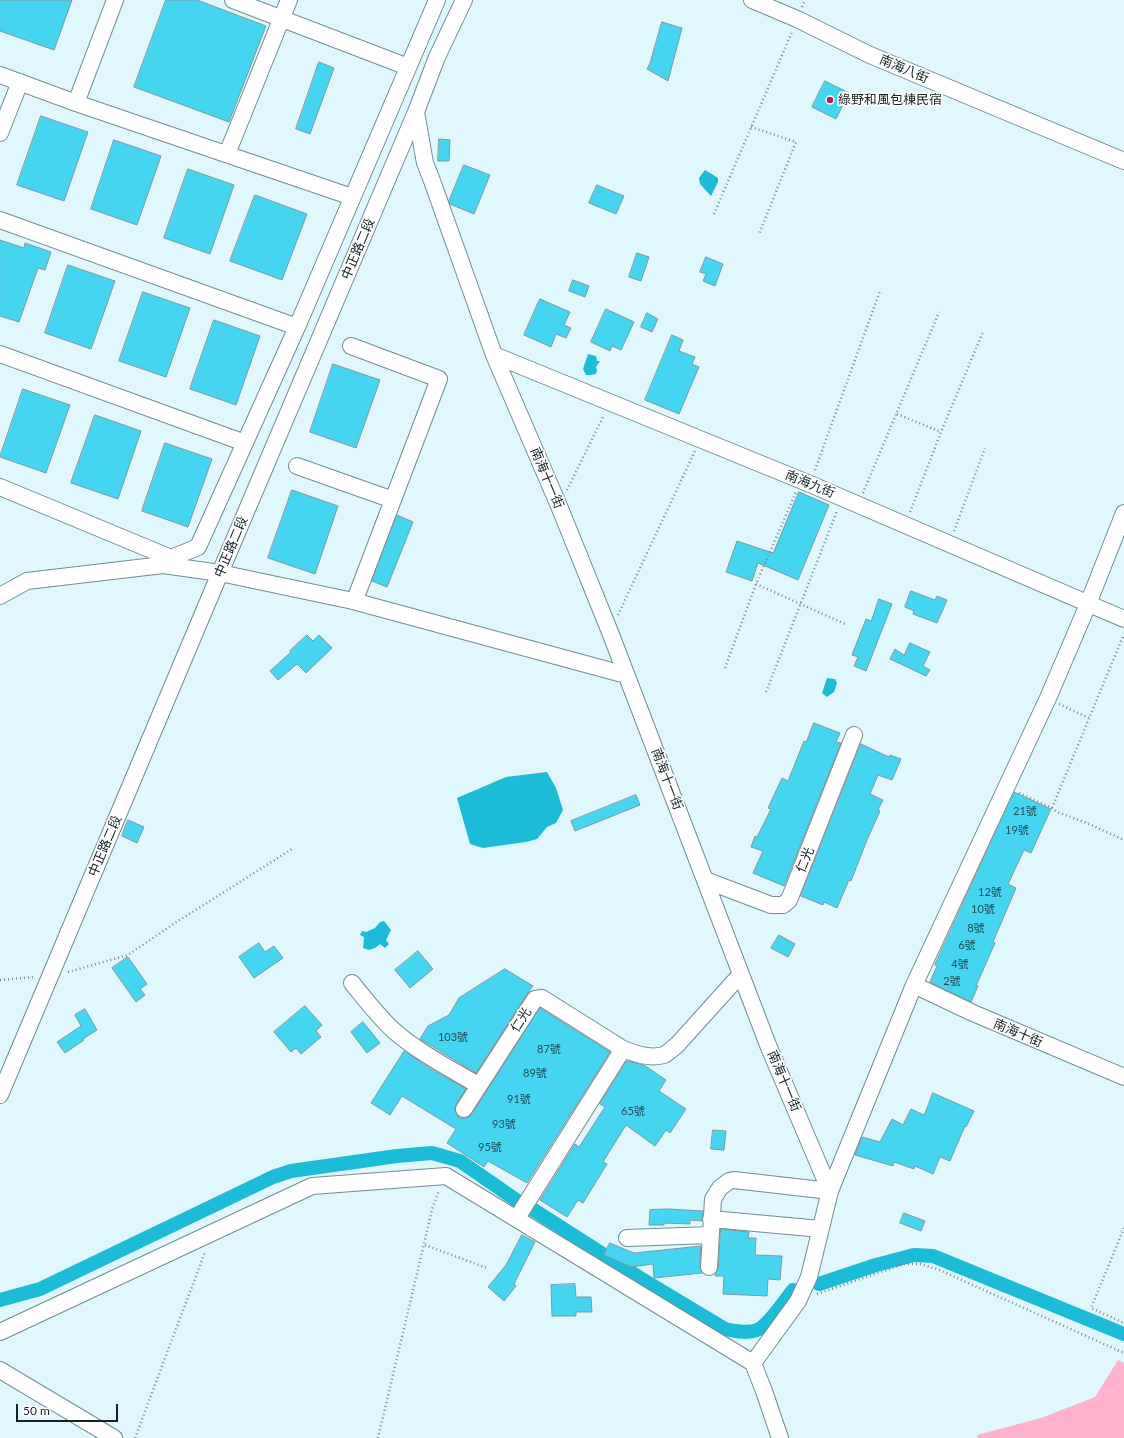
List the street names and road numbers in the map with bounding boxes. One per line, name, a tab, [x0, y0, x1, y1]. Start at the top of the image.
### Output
street label: 南海八街	[877, 52, 931, 86]
street label: 中正路二段	[338, 216, 378, 282]
street label: 南海十一街	[527, 445, 567, 511]
street label: 南海九街	[783, 467, 837, 501]
street label: 中正路二段	[211, 514, 251, 580]
street label: 南海十一街	[648, 746, 686, 812]
street label: 中正路二段	[85, 813, 125, 879]
street label: 仁光	[793, 845, 817, 875]
street label: 仁光	[507, 1005, 535, 1035]
street label: 南海十街	[991, 1016, 1045, 1050]
street label: 南海十一街	[764, 1048, 804, 1114]

